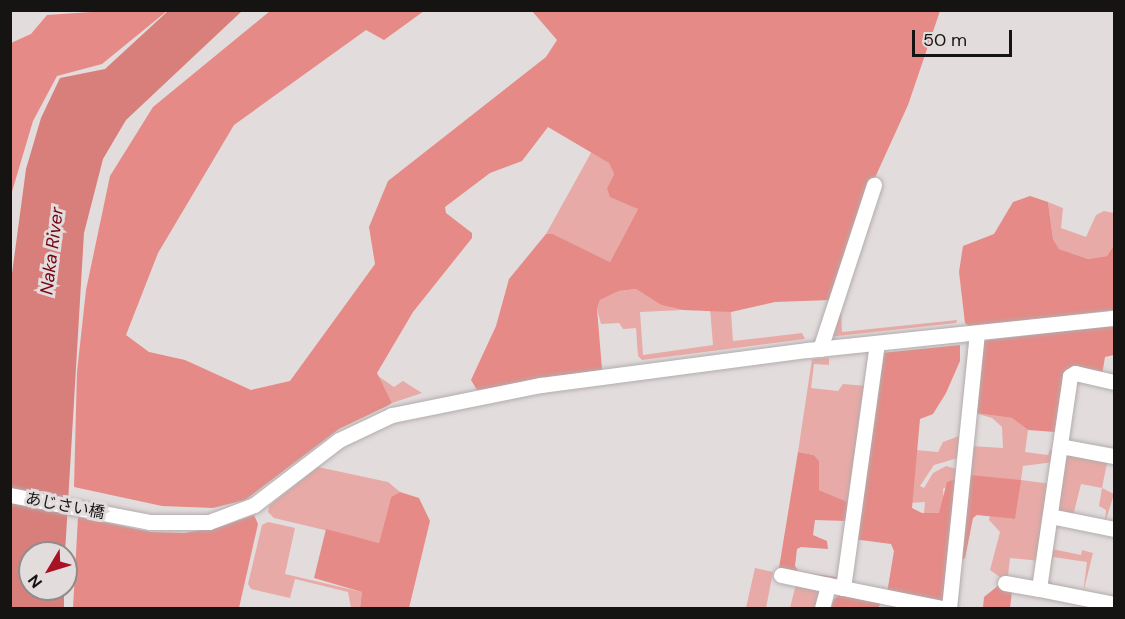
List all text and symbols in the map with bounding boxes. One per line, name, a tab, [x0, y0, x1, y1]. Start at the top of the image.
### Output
scale bar	[915, 18, 1016, 56]
text: 50 m	[923, 28, 967, 52]
water label: Naka River	[36, 206, 68, 296]
street label: あじさい橋	[24, 489, 106, 523]
north arrow	[18, 541, 78, 601]
text: N	[23, 570, 47, 592]

